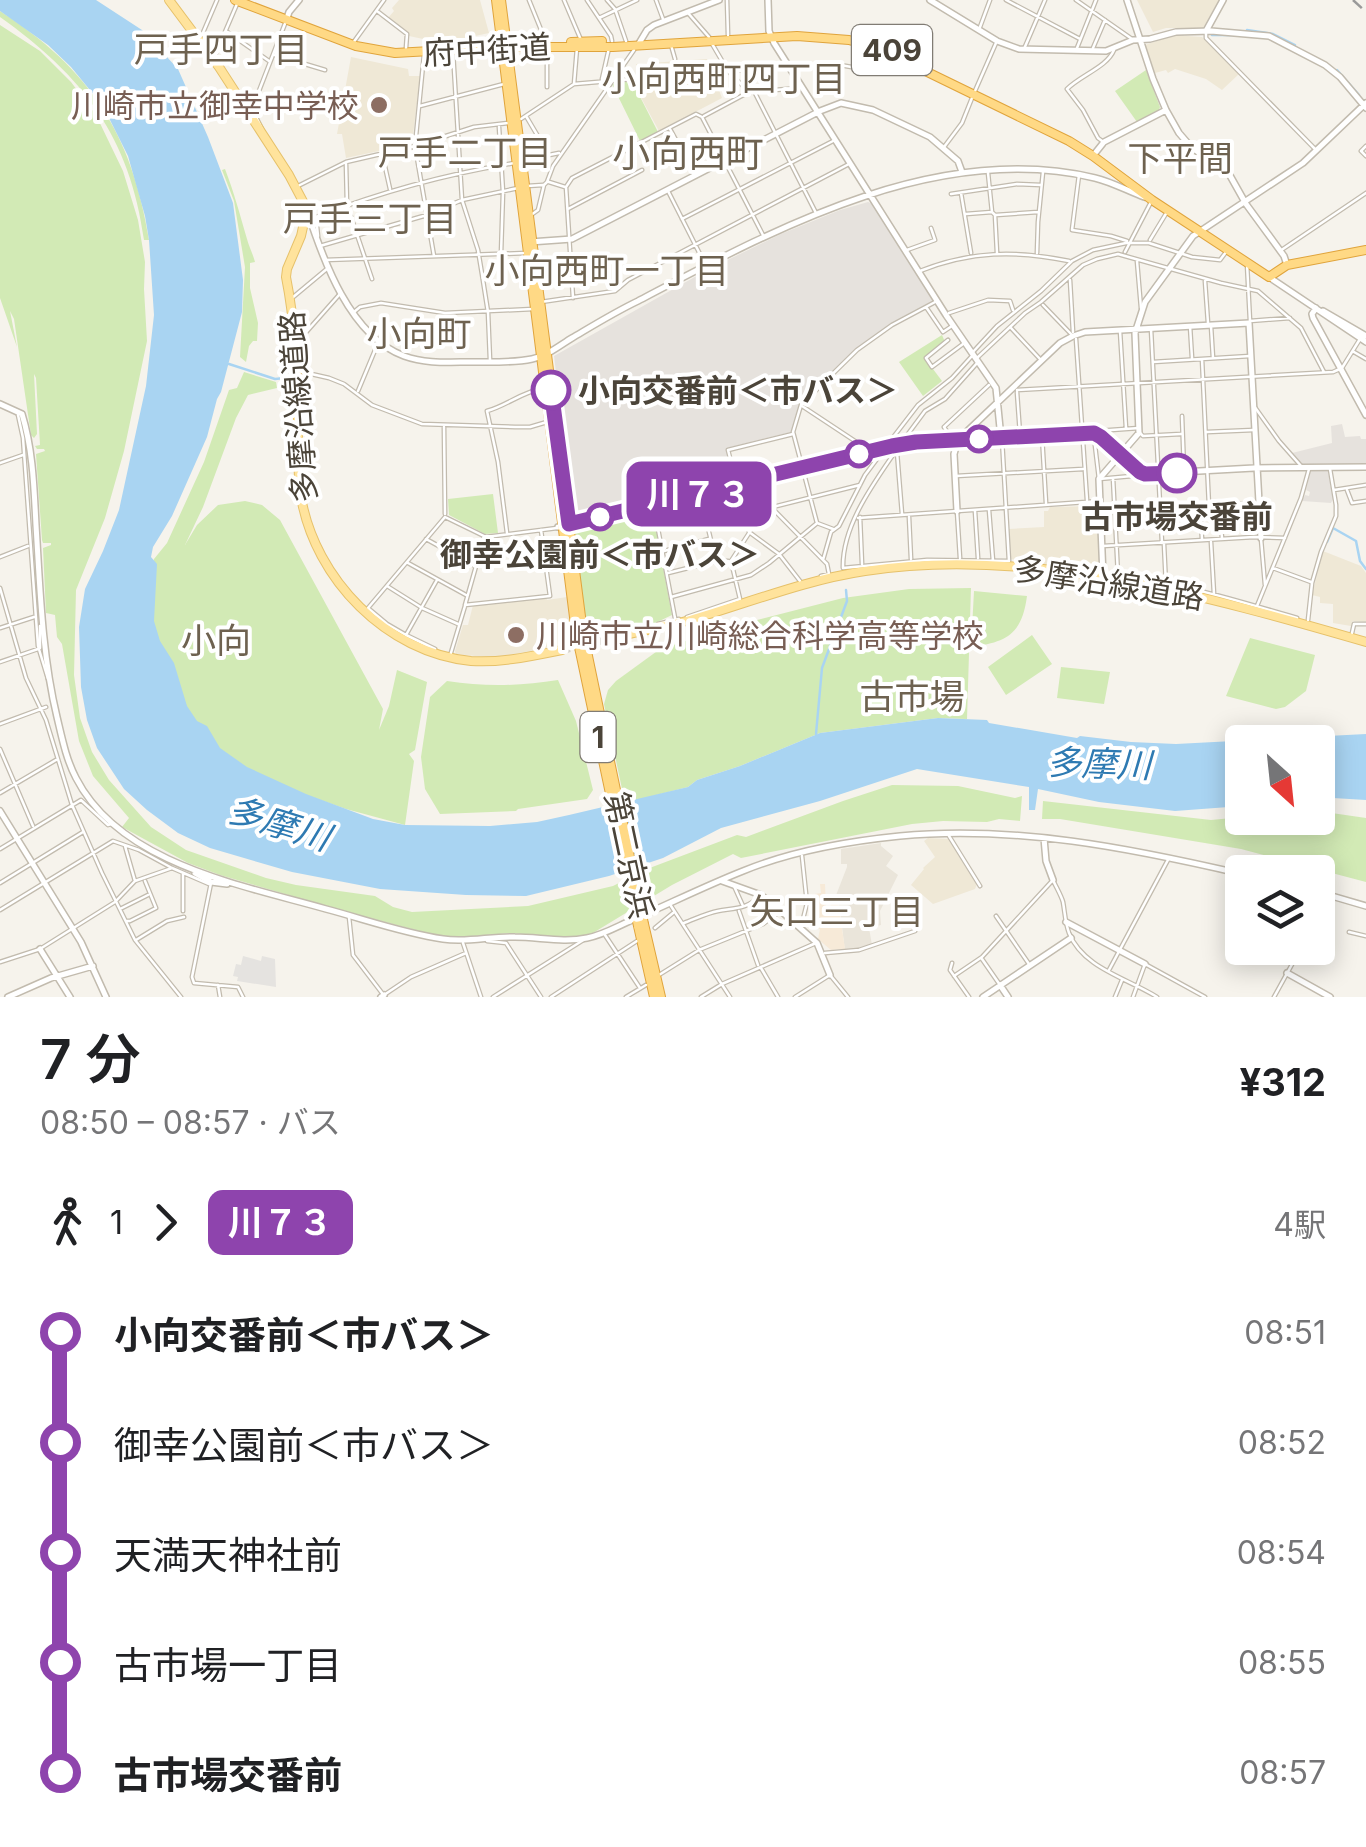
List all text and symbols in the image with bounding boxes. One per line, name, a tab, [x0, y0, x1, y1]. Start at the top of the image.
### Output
road number: 409	[852, 25, 932, 75]
street label: 府中街道	[422, 27, 552, 73]
district label: 戸手四丁目	[133, 28, 309, 70]
district label: 小向西町四丁目	[601, 57, 847, 99]
place label: 川崎市立御幸中学校	[71, 86, 359, 125]
marker: 川崎市立御幸中学校	[368, 94, 390, 116]
district label: 小向西町	[612, 130, 764, 176]
district label: 戸手二丁目	[377, 131, 553, 173]
district label: 下平間	[1127, 137, 1233, 179]
district label: 戸手三丁目	[282, 197, 458, 239]
district label: 小向西町一丁目	[484, 249, 730, 291]
street label: 多摩沿線道路	[272, 310, 324, 504]
district label: 小向町	[366, 312, 472, 354]
marker: 小向交番前＜市バス＞	[532, 371, 570, 409]
place label: 小向交番前＜市バス＞	[578, 371, 898, 410]
unlabelled marker	[966, 426, 992, 452]
unlabelled marker	[846, 441, 872, 467]
marker: 古市場交番前	[1158, 454, 1196, 492]
line badge: 川７３	[642, 462, 756, 526]
text: 川７３	[646, 473, 752, 515]
place label: 古市場交番前	[1081, 497, 1273, 536]
marker: 御幸公園前＜市バス＞	[587, 504, 613, 530]
place label: 御幸公園前＜市バス＞	[440, 535, 760, 574]
street label: 多摩沿線道路	[1011, 549, 1207, 617]
place label: 川崎市立川崎総合科学高等学校	[536, 616, 984, 655]
district label: 小向	[181, 619, 251, 661]
marker: 川崎市立川崎総合科学高等学校	[505, 624, 527, 646]
district label: 古市場	[859, 675, 965, 717]
road number: 1	[580, 712, 616, 762]
north arrow	[1225, 725, 1335, 835]
map controls	[1225, 725, 1335, 965]
water label: 多摩川	[1046, 740, 1156, 786]
water label: 多摩川	[223, 788, 339, 860]
street label: 第二京浜	[597, 788, 661, 922]
button: layers	[1225, 855, 1335, 965]
district label: 矢口三丁目	[749, 890, 925, 932]
text: 7 分	[40, 1026, 141, 1092]
text: ¥312	[1239, 1059, 1326, 1105]
text: 08:50 – 08:57 · バス	[40, 1103, 341, 1142]
icon: walk	[40, 1195, 95, 1250]
icon: forward	[138, 1195, 193, 1250]
text: 川７３	[228, 1201, 333, 1243]
text: 1	[110, 1203, 123, 1242]
text: 4駅	[1273, 1205, 1326, 1244]
text: 小向交番前＜市バス＞	[114, 1312, 494, 1358]
text: 08:51	[1244, 1313, 1326, 1352]
text: 御幸公園前＜市バス＞	[114, 1422, 494, 1468]
text: 08:52	[1238, 1423, 1326, 1462]
text: 天満天神社前	[114, 1532, 342, 1578]
text: 08:54	[1237, 1533, 1326, 1572]
text: 古市場一丁目	[114, 1642, 342, 1688]
text: 08:55	[1238, 1643, 1326, 1682]
text: 古市場交番前	[114, 1752, 342, 1798]
text: 08:57	[1239, 1753, 1326, 1792]

